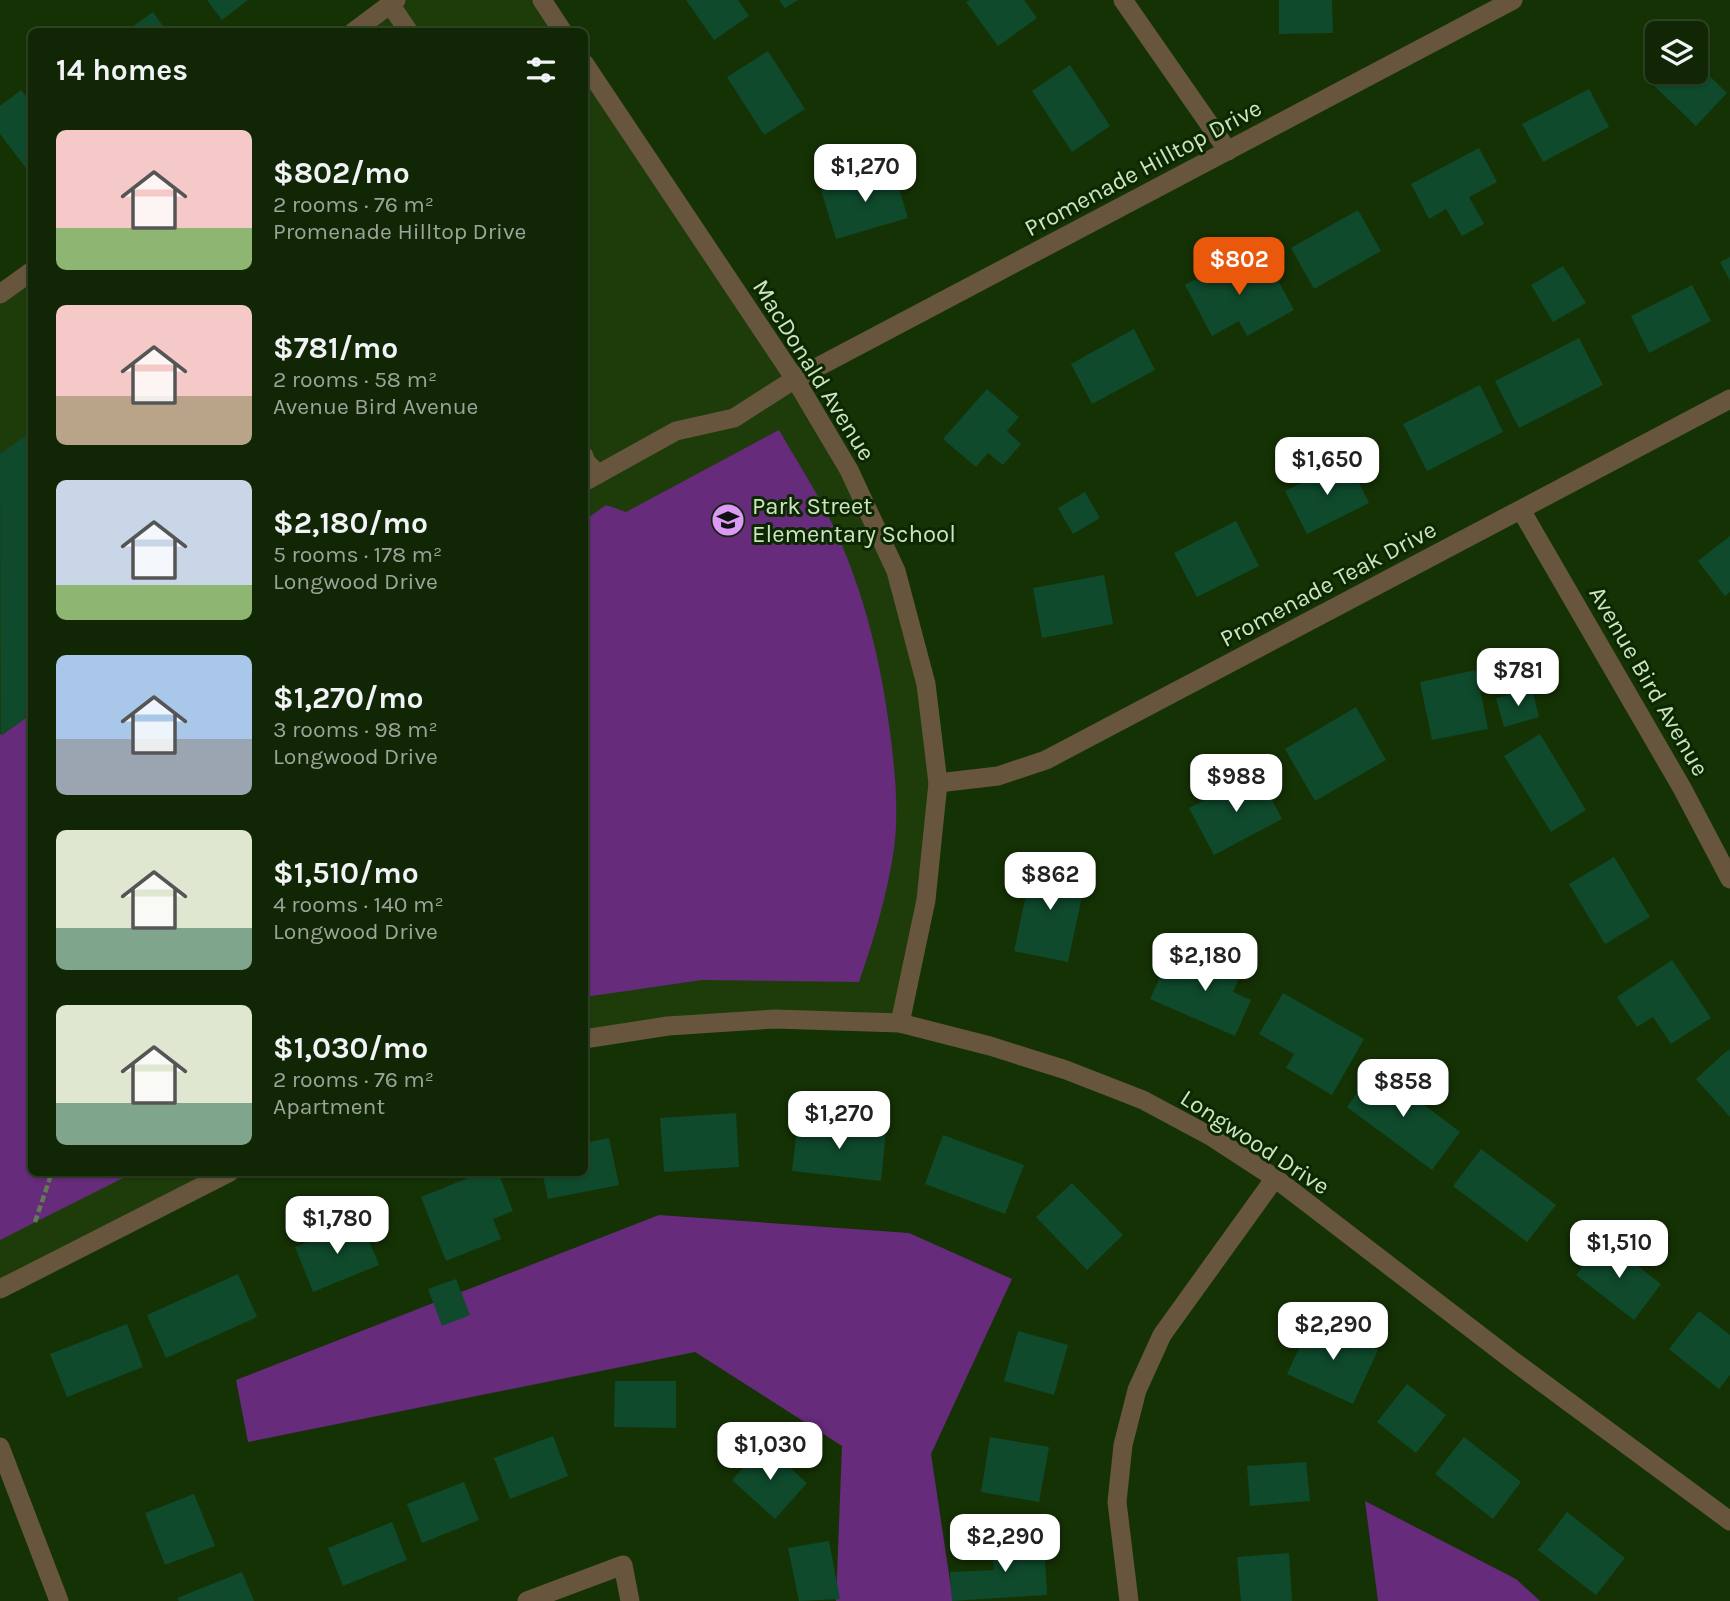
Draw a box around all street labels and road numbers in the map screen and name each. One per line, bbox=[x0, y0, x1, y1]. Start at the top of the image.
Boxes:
street label: Promenade Hilltop Drive bbox=[1020, 94, 1266, 242]
street label: MacDonald Avenue bbox=[747, 274, 881, 466]
street label: Promenade Teak Drive bbox=[1215, 515, 1441, 653]
street label: Avenue Bird Avenue bbox=[1583, 581, 1715, 781]
street label: Longwood Drive bbox=[1175, 1083, 1335, 1201]

